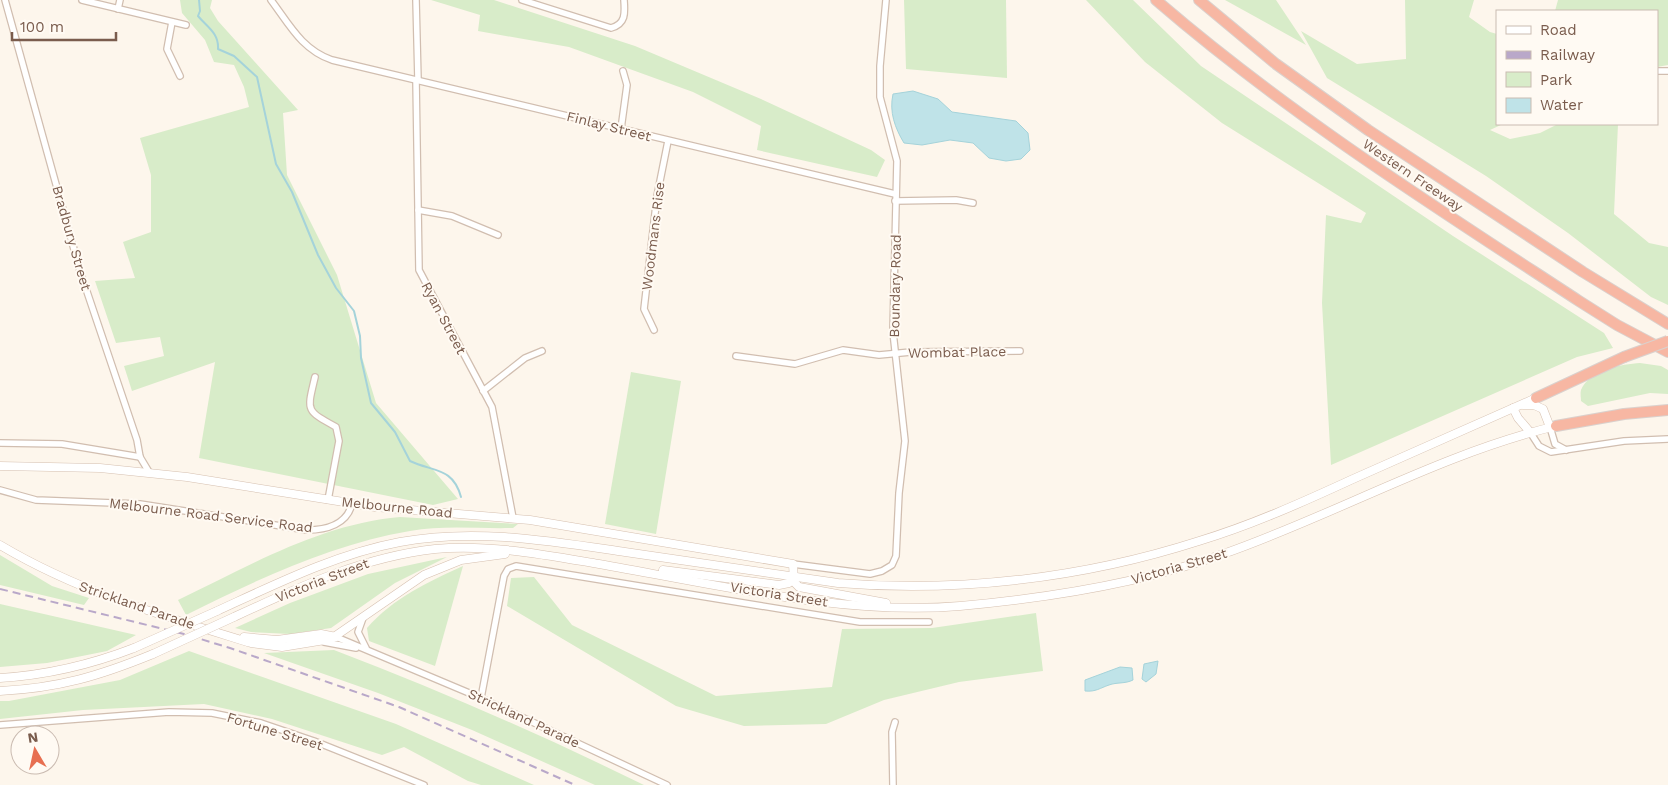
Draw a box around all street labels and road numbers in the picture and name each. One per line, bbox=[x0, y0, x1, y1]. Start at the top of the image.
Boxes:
street label: Finlay Street bbox=[565, 108, 653, 144]
street label: Western Freeway bbox=[1360, 136, 1467, 215]
street label: Woodmans Rise bbox=[638, 181, 668, 291]
street label: Bradbury Street bbox=[49, 184, 95, 292]
street label: Boundary Road bbox=[886, 234, 904, 338]
street label: Ryan Street bbox=[418, 279, 470, 357]
street label: Wombat Place bbox=[908, 343, 1006, 361]
street label: Melbourne Road bbox=[341, 493, 453, 521]
street label: Melbourne Road Service Road bbox=[108, 495, 314, 535]
street label: Victoria Street bbox=[1129, 545, 1229, 587]
street label: Victoria Street bbox=[273, 555, 371, 605]
street label: Strickland Parade bbox=[77, 578, 197, 632]
street label: Victoria Street bbox=[729, 578, 829, 610]
street label: Strickland Parade bbox=[466, 685, 582, 751]
street label: Fortune Street bbox=[225, 709, 325, 753]

